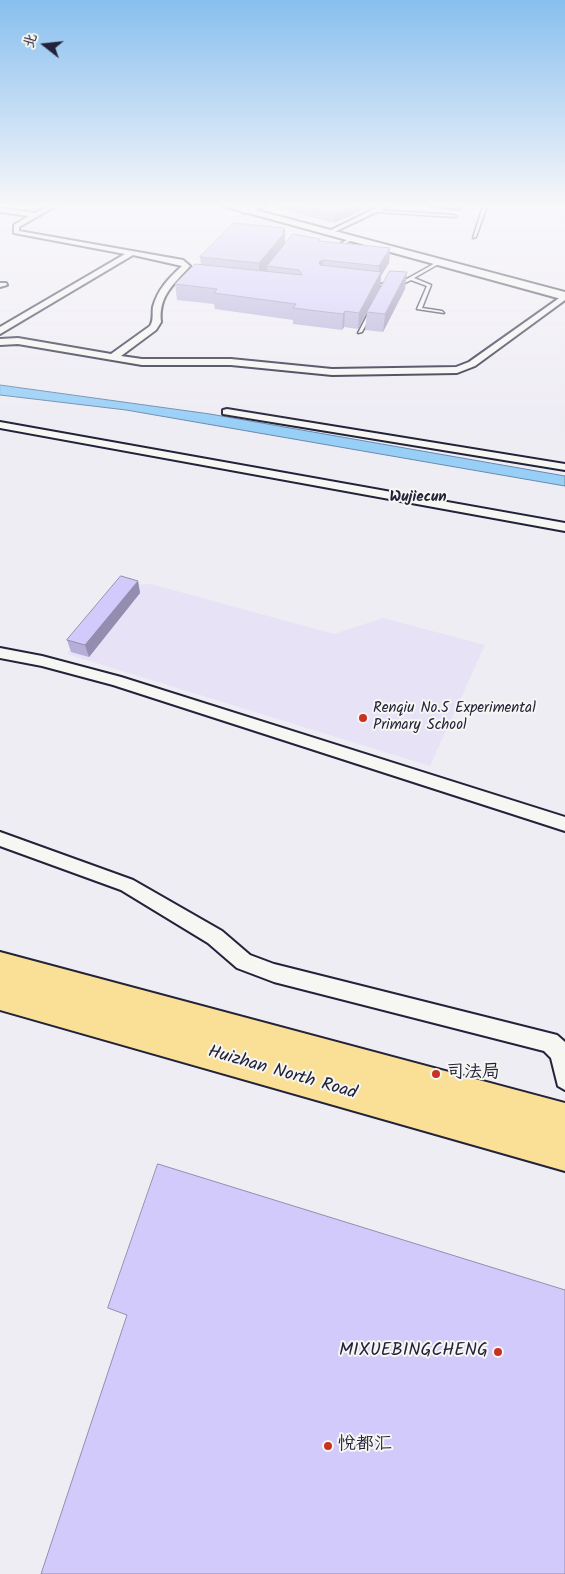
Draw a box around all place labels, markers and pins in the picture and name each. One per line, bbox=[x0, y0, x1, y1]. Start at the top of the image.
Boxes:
place label: Renqiu No.5 Experimental Primary School bbox=[373, 700, 536, 735]
marker: Renqiu No.5 Experimental Primary School bbox=[357, 712, 369, 724]
place label: 司法局 bbox=[446, 1063, 500, 1085]
marker: 司法局 bbox=[430, 1068, 442, 1080]
place label: MIXUEBINGCHENG bbox=[339, 1341, 488, 1363]
marker: MIXUEBINGCHENG bbox=[492, 1346, 504, 1358]
place label: 悦都汇 bbox=[338, 1435, 392, 1457]
marker: 悦都汇 bbox=[322, 1440, 334, 1452]

